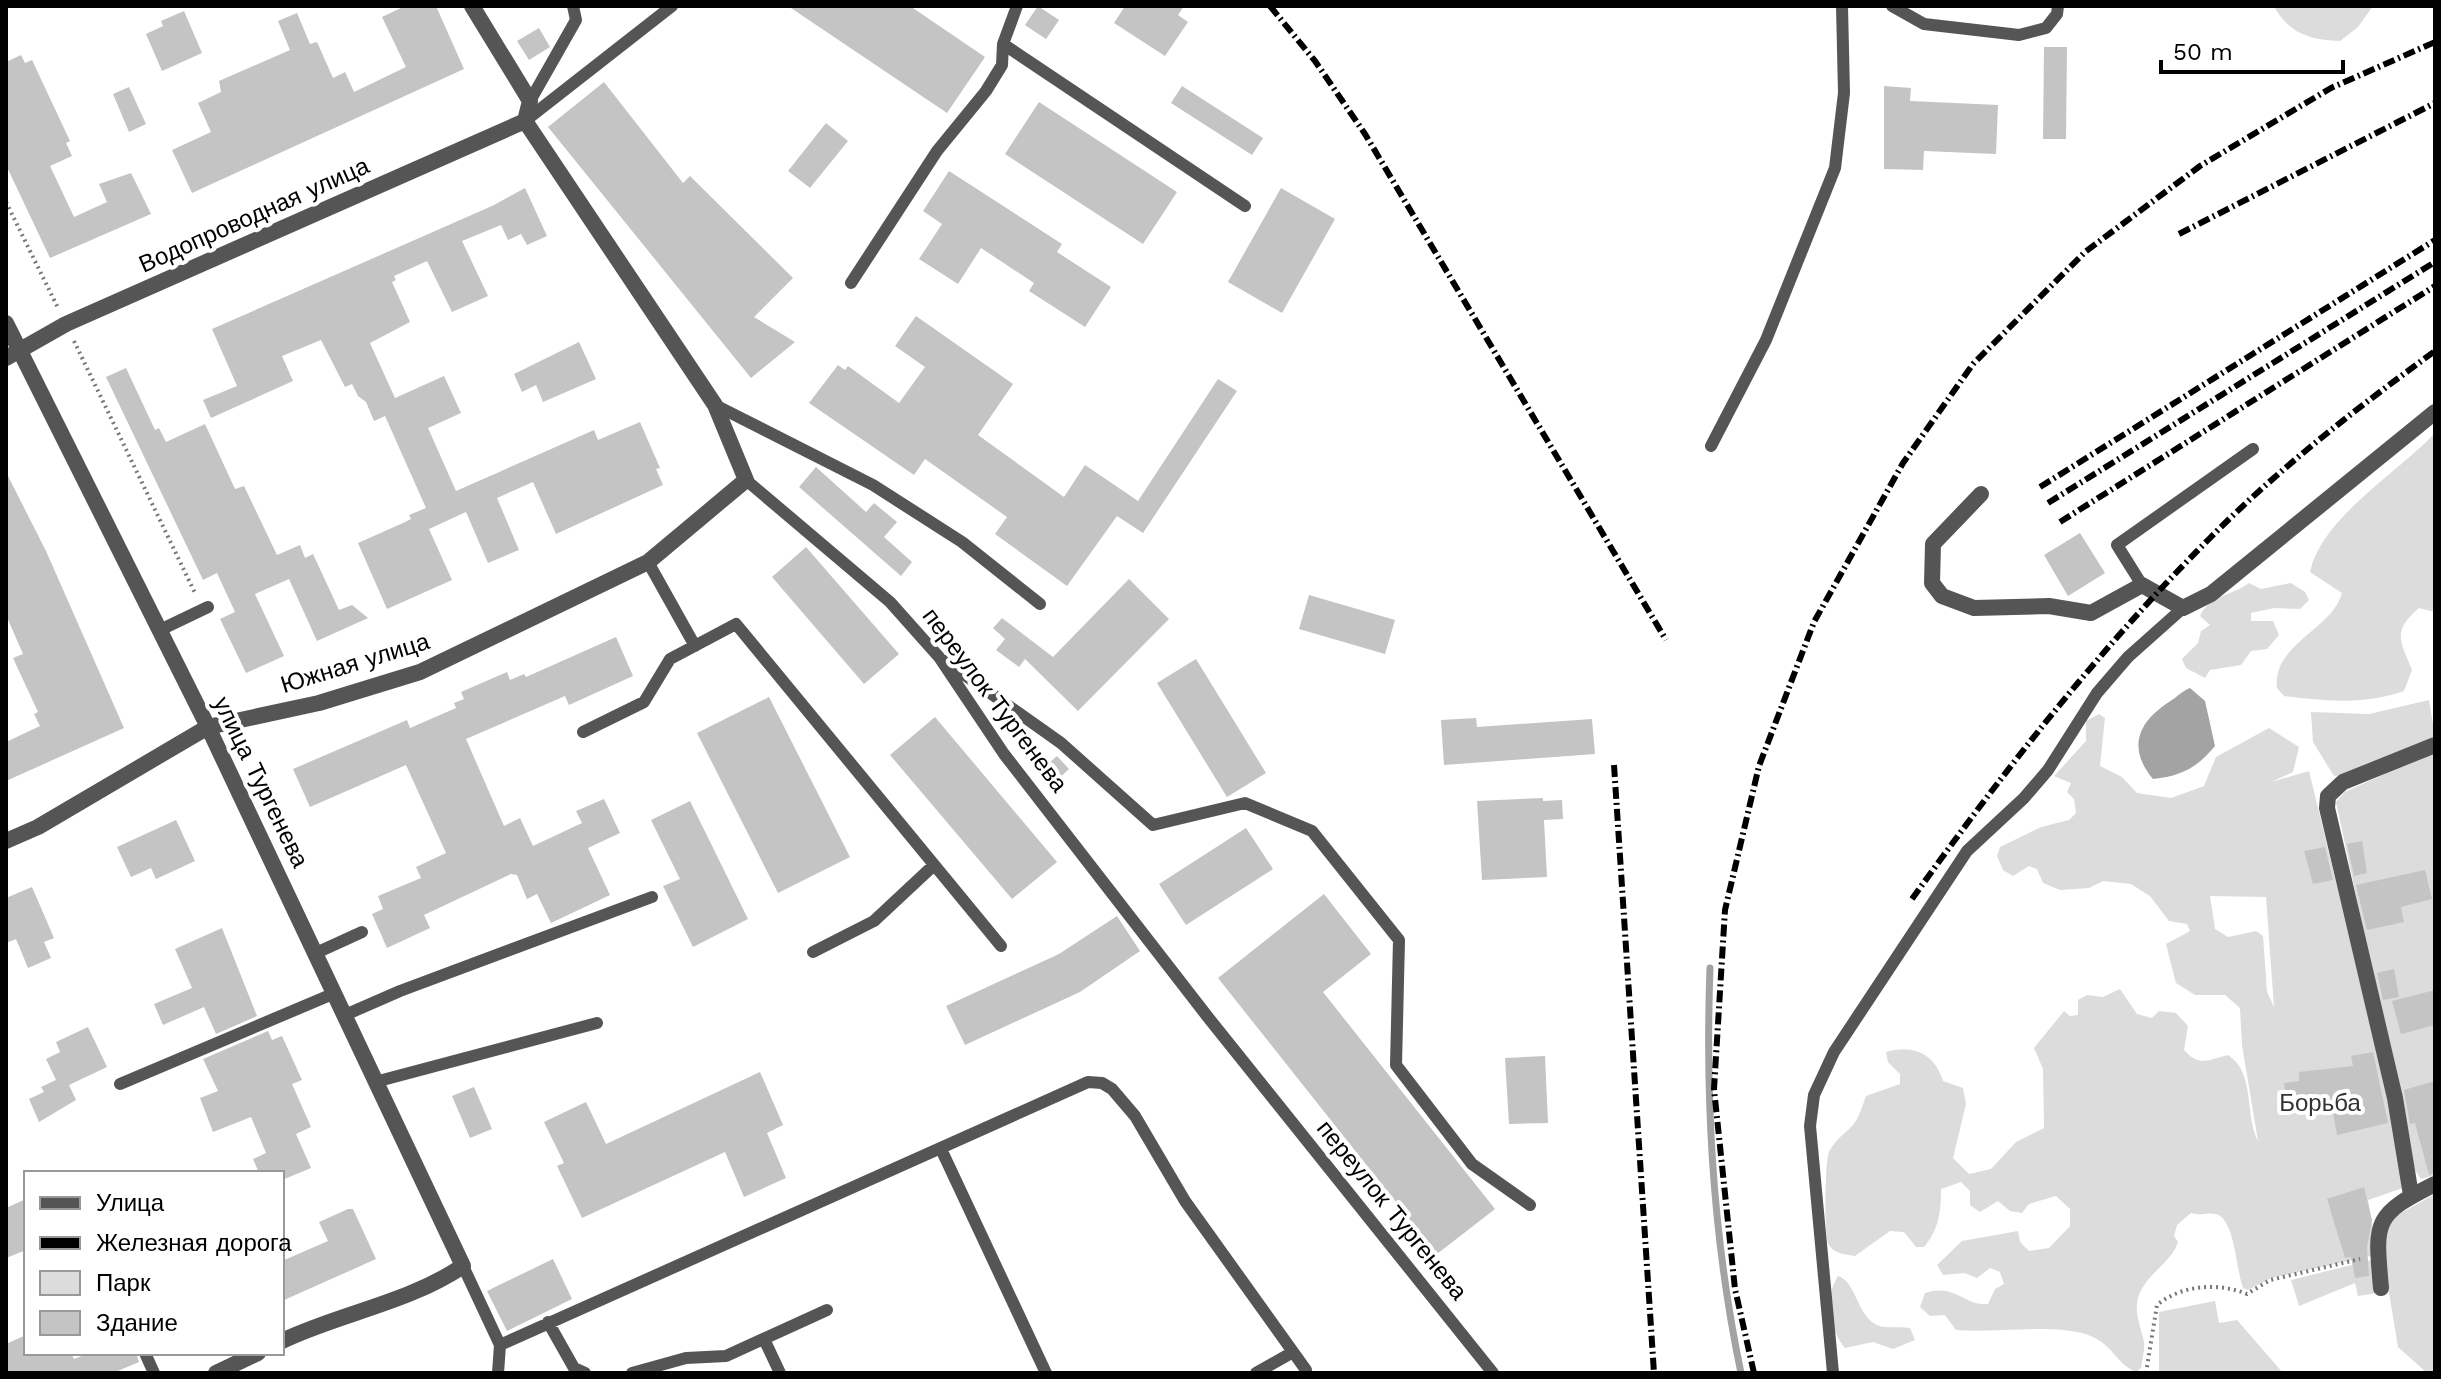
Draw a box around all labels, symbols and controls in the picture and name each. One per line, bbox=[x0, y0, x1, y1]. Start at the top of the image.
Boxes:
scale bar bbox=[2161, 24, 2343, 74]
text: 50 m bbox=[2173, 38, 2233, 66]
street label: Водопроводная улица bbox=[135, 151, 374, 278]
street label: переулок Тургенева bbox=[917, 603, 1074, 798]
street label: Южная улица bbox=[277, 627, 433, 699]
street label: улица Тургенева bbox=[208, 692, 315, 873]
park label: Борьба bbox=[2279, 1089, 2361, 1117]
street label: переулок Тургенева bbox=[1311, 1115, 1473, 1306]
legend bbox=[24, 1171, 284, 1355]
text: Улица bbox=[96, 1189, 165, 1217]
text: Железная дорога bbox=[96, 1229, 292, 1257]
text: Парк bbox=[96, 1269, 151, 1297]
text: Здание bbox=[96, 1309, 178, 1337]

